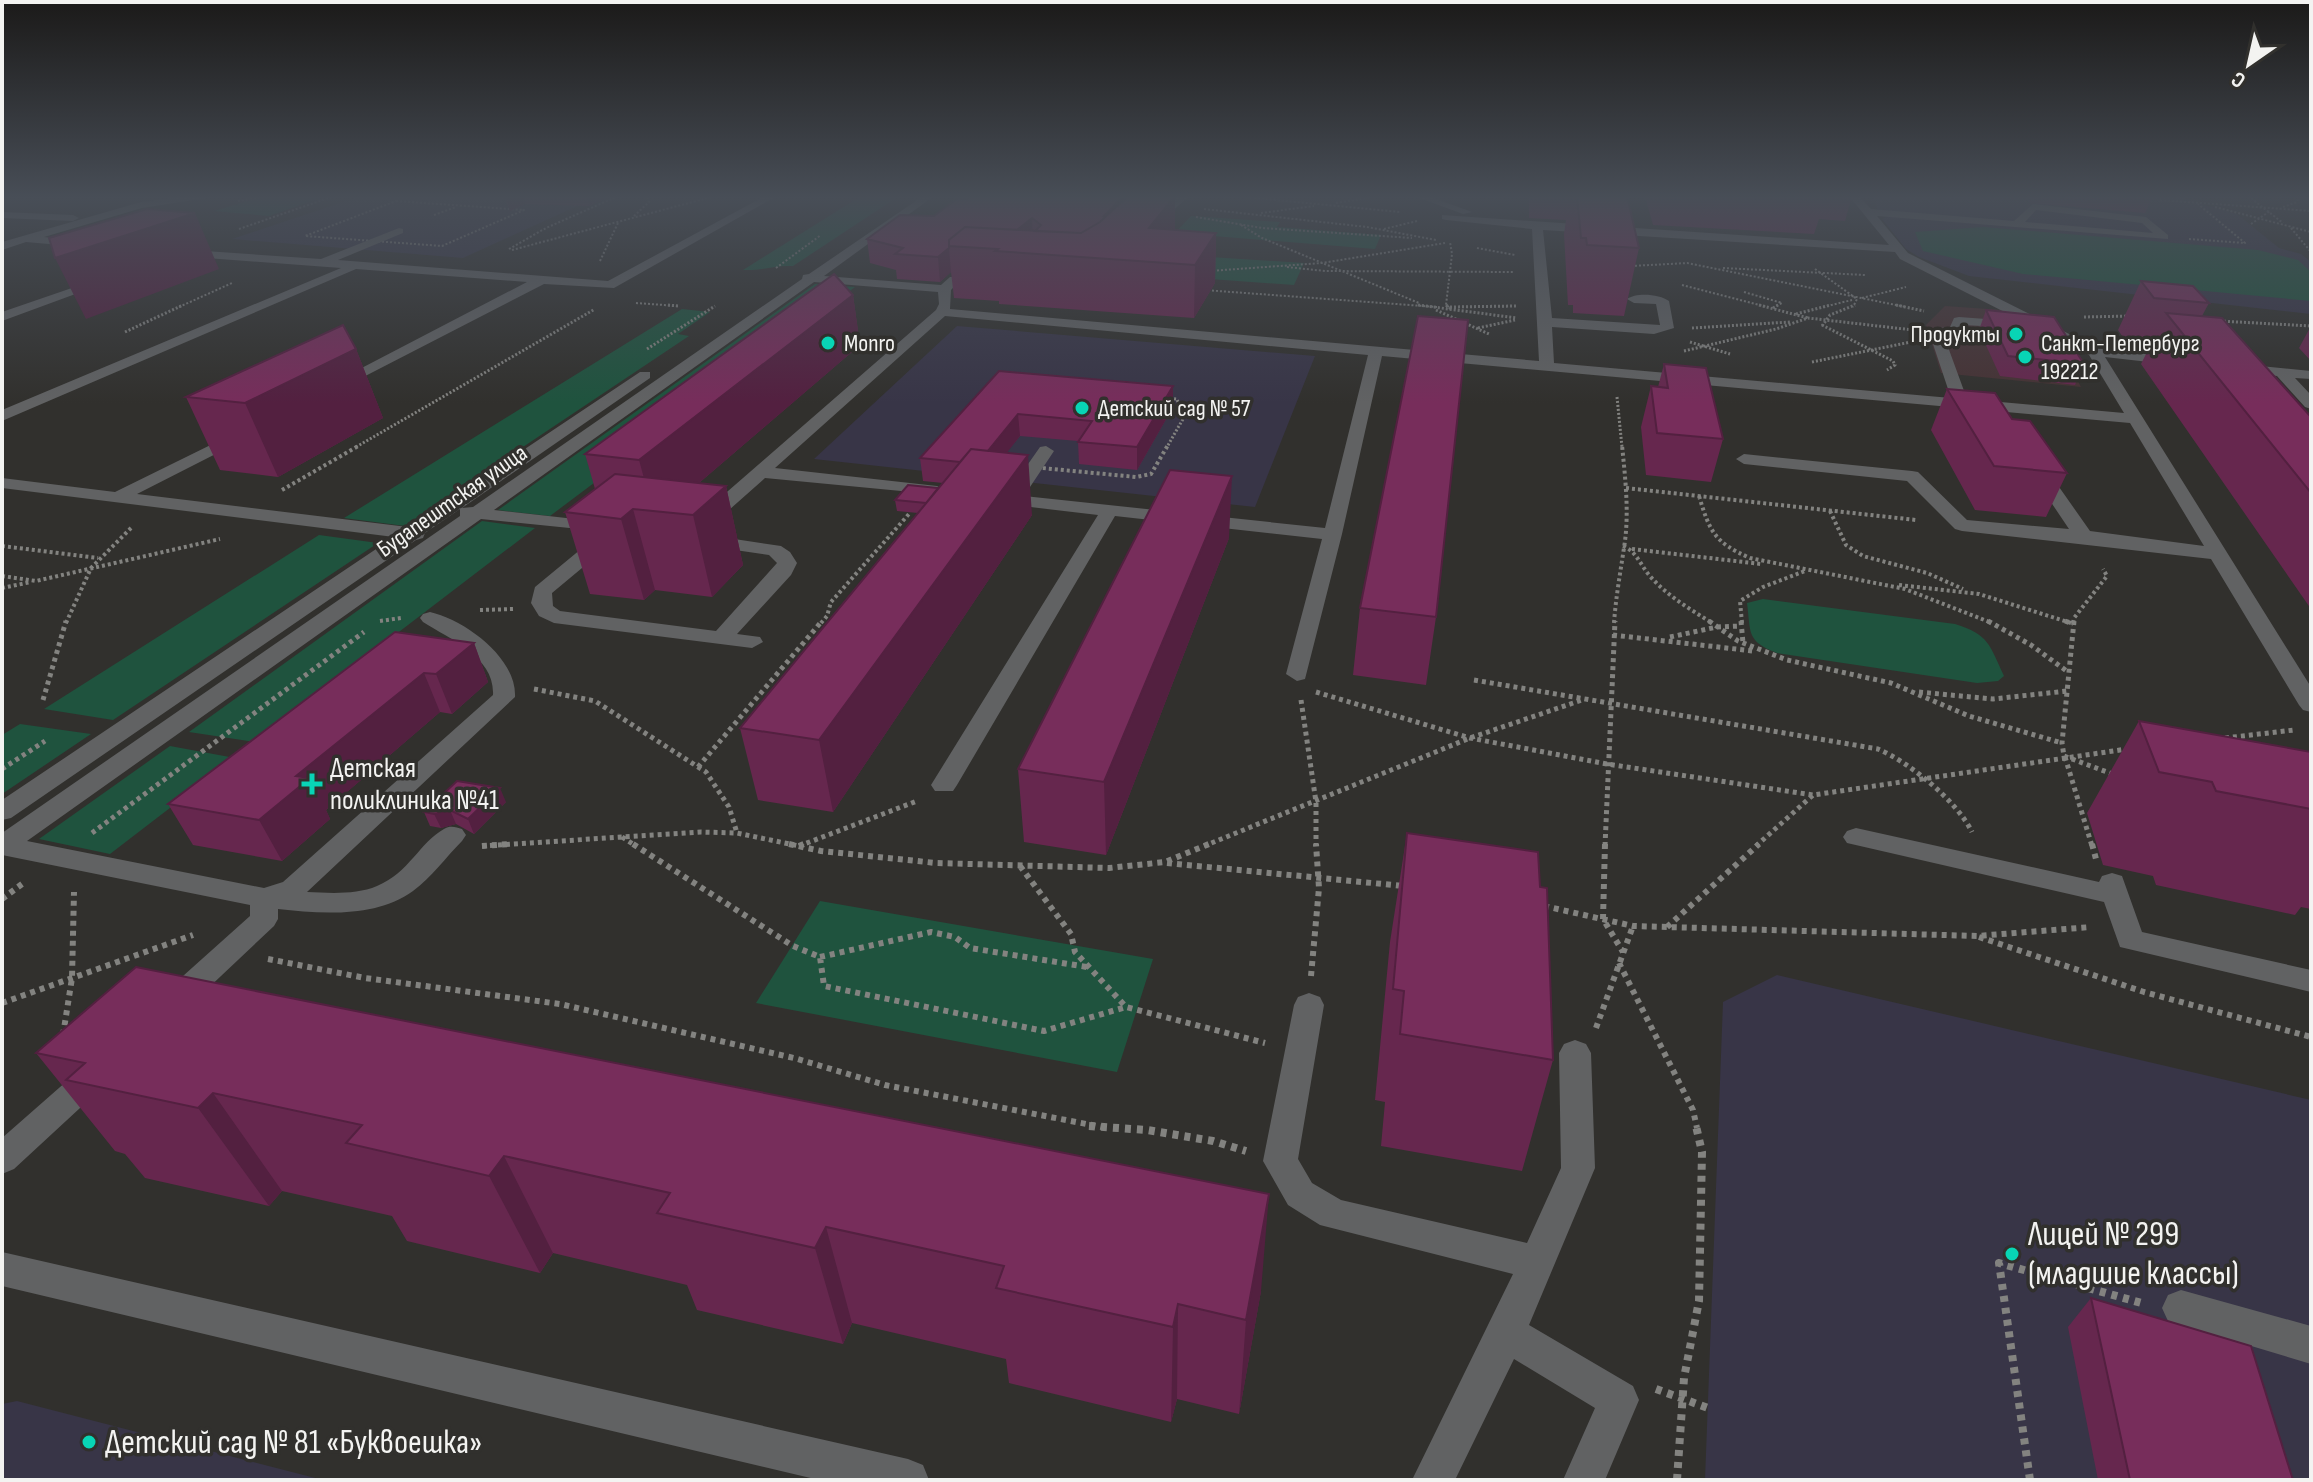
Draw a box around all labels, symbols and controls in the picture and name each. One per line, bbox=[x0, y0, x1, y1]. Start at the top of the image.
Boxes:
north arrow bbox=[2209, 24, 2289, 104]
text: С bbox=[2226, 65, 2251, 94]
place label: Продукты bbox=[1911, 320, 2000, 349]
marker: Продукты bbox=[2007, 325, 2025, 343]
place label: Monro bbox=[844, 329, 895, 358]
place label: Санкт-Петербург 192212 bbox=[2041, 329, 2200, 386]
marker: Monro bbox=[819, 334, 837, 352]
marker: Санкт-Петербург 192212 bbox=[2016, 348, 2034, 366]
place label: Детский сад № 57 bbox=[1098, 394, 1251, 423]
marker: Детский сад № 57 bbox=[1073, 399, 1091, 417]
street label: Будапештская улица bbox=[371, 438, 533, 564]
place label: Детская поликлиника №41 bbox=[330, 752, 499, 817]
marker: Детская поликлиника №41 bbox=[301, 773, 323, 795]
place label: Лицей № 299 (младшие классы) bbox=[2027, 1214, 2239, 1294]
marker: Лицей № 299 (младшие классы) bbox=[2003, 1245, 2021, 1263]
place label: Детский сад № 81 «Буквоешка» bbox=[105, 1422, 483, 1463]
marker: Детский сад № 81 «Буквоешка» bbox=[80, 1433, 98, 1451]

